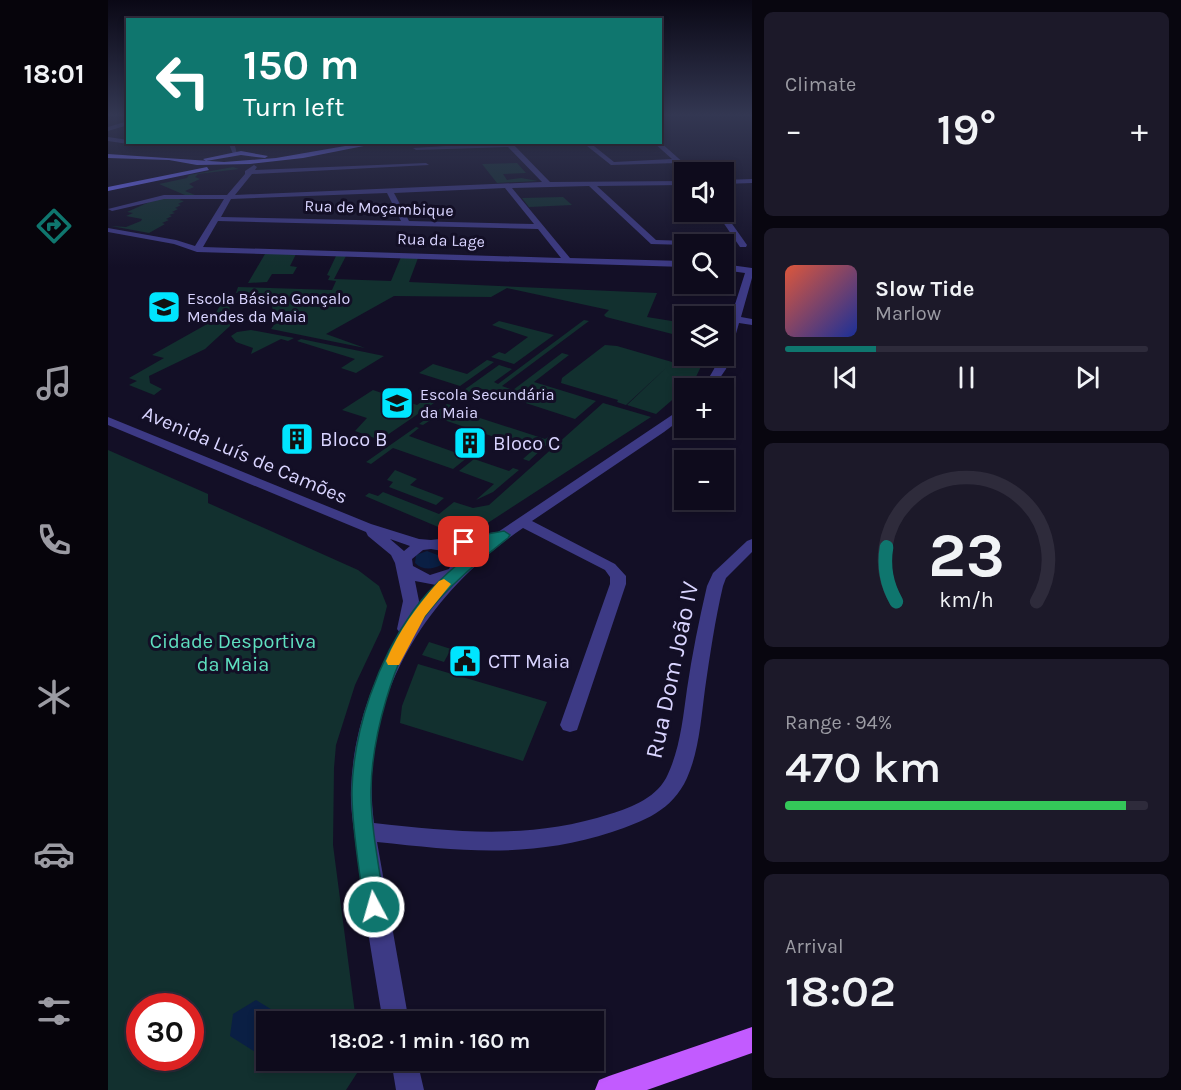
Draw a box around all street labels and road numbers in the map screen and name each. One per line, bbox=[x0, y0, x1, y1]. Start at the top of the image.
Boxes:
street label: Rua de Moçambique bbox=[304, 196, 454, 220]
street label: Rua da Lage bbox=[397, 229, 485, 251]
street label: Avenida Luís de Camões bbox=[139, 401, 351, 509]
street label: Rua Dom João IV bbox=[640, 578, 705, 761]

